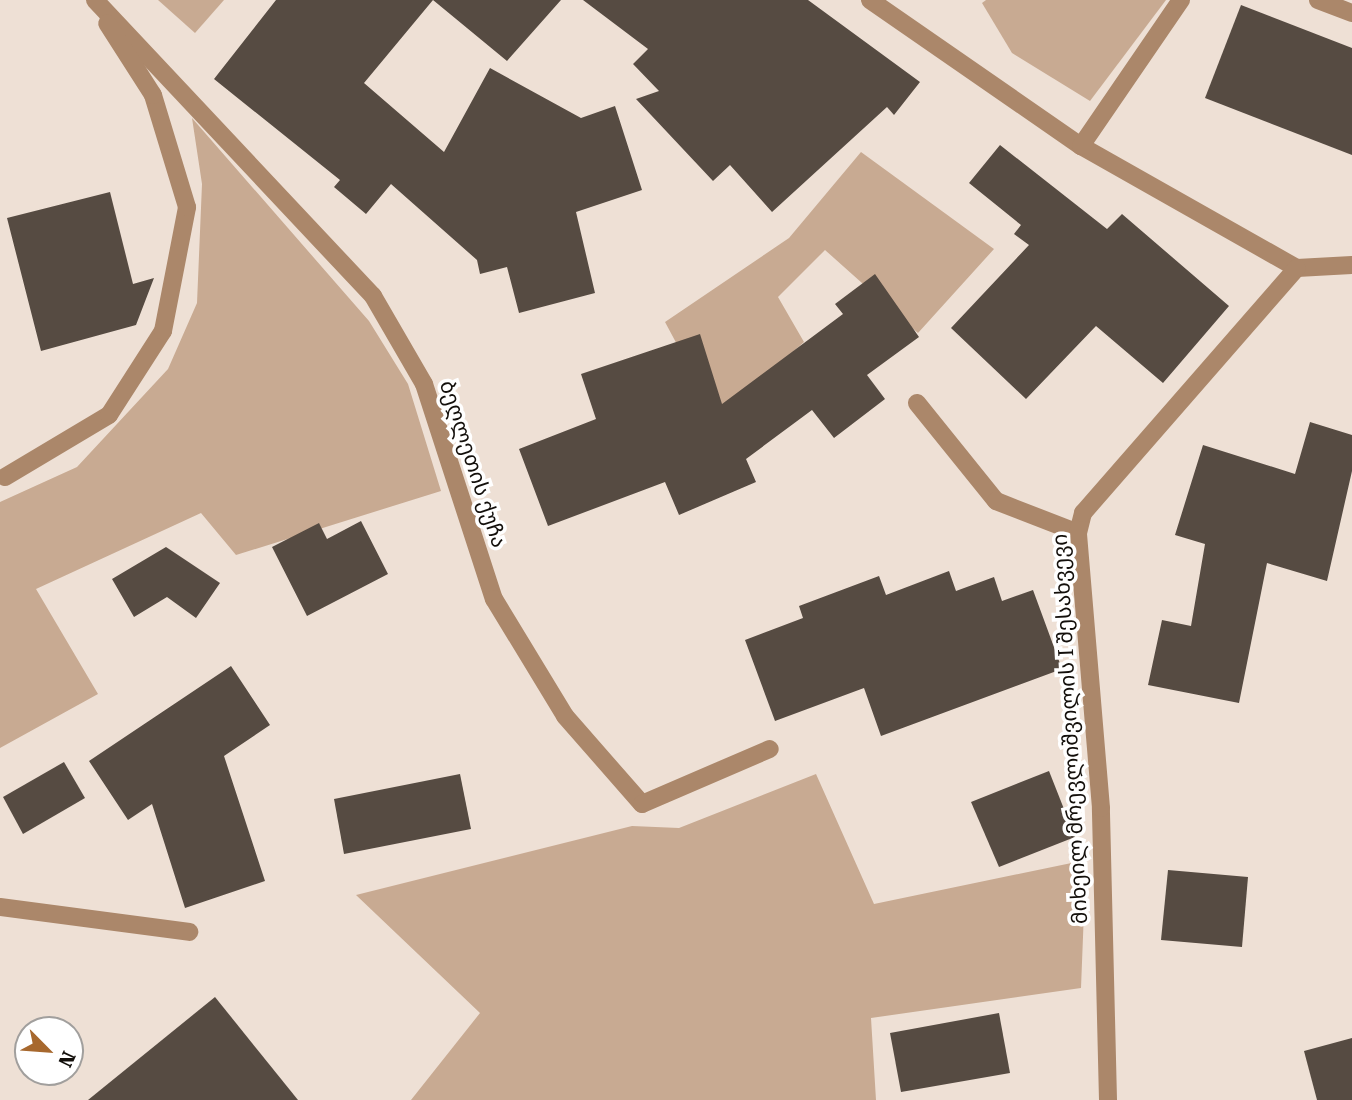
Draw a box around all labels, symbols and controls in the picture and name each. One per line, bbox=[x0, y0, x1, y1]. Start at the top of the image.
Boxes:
street label: ბეღლეთის ქუჩა bbox=[434, 377, 512, 551]
street label: მიხეილ მრევლიშვილის I შესახვევი bbox=[1047, 533, 1093, 925]
north arrow bbox=[14, 1016, 84, 1086]
text: N bbox=[53, 1048, 80, 1071]

